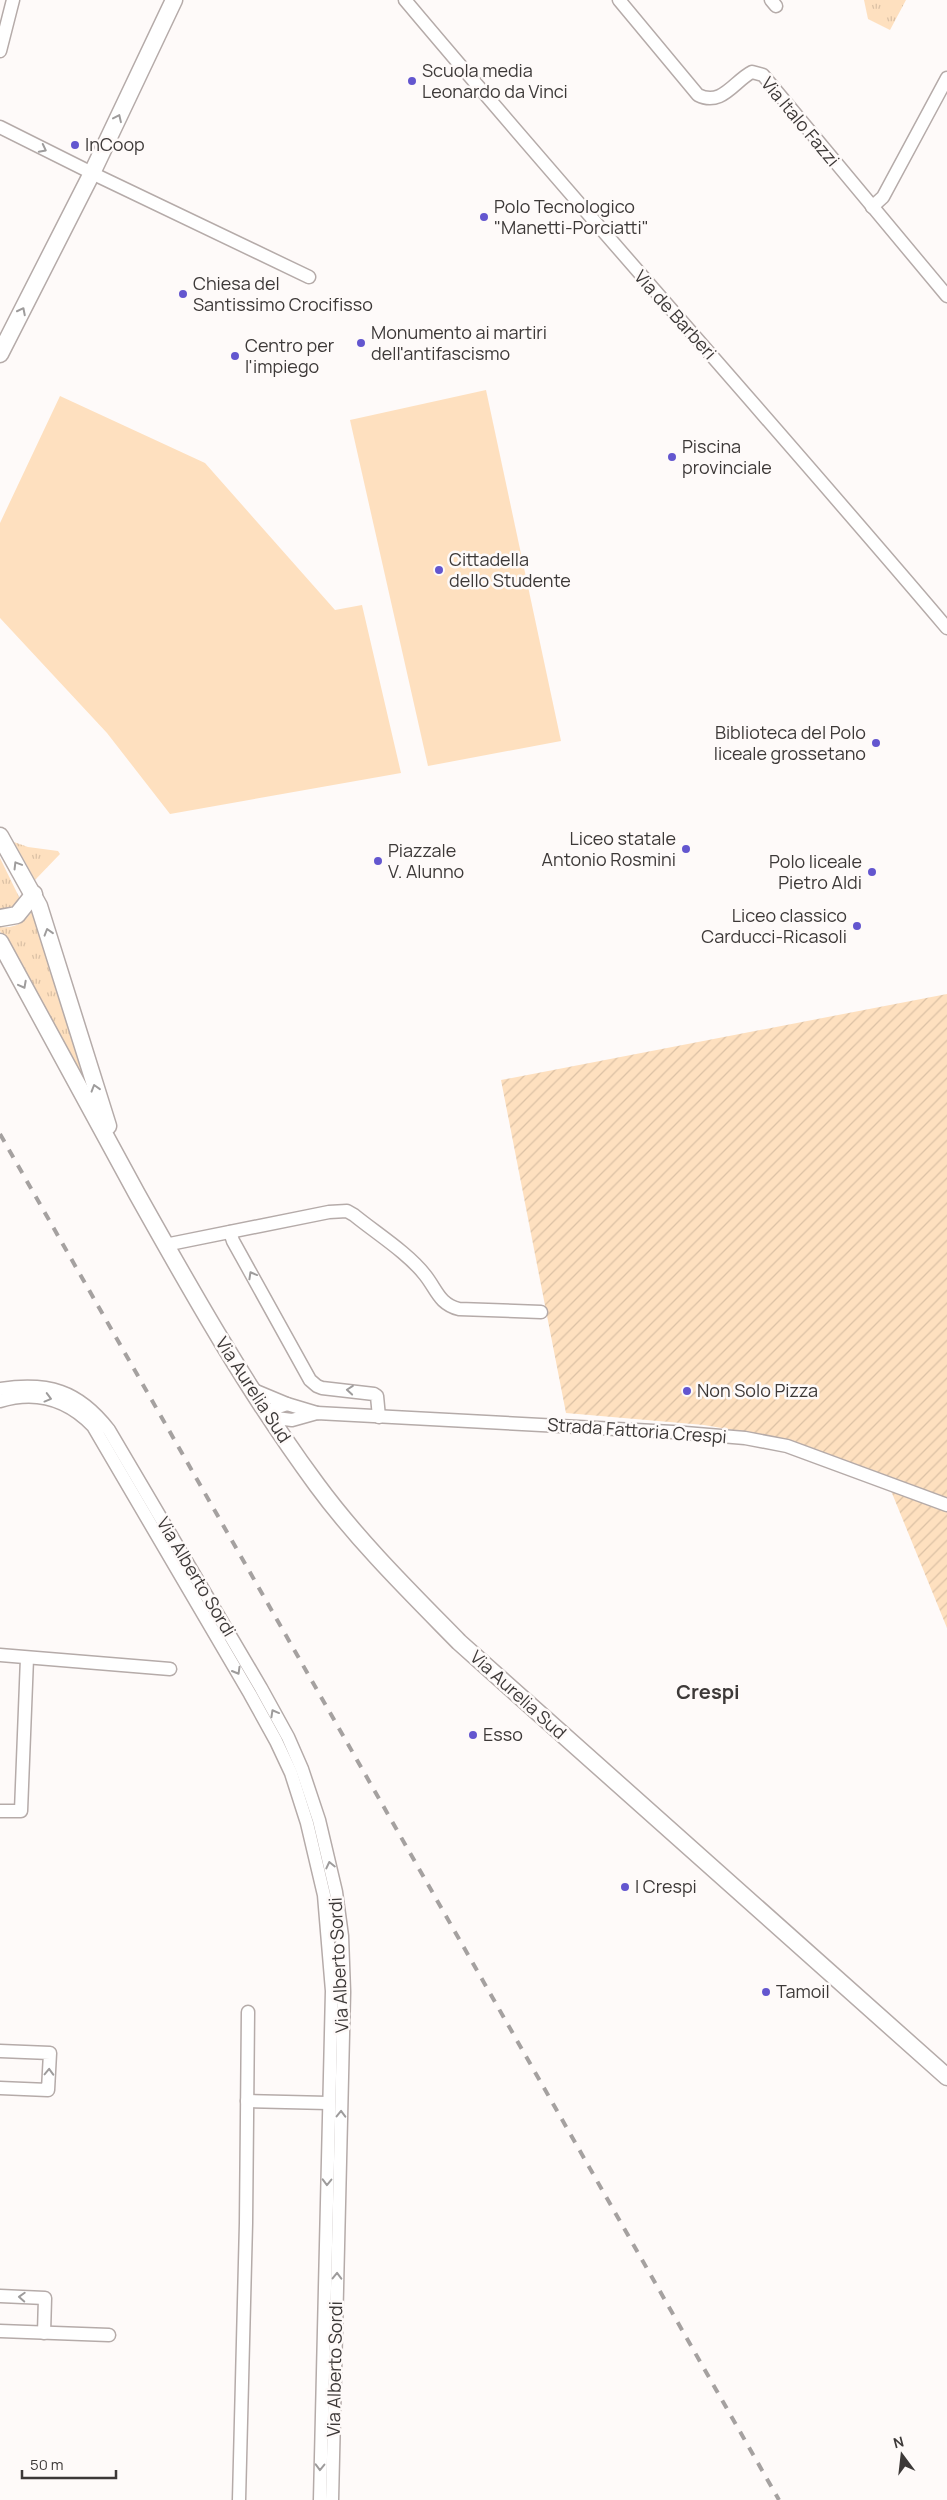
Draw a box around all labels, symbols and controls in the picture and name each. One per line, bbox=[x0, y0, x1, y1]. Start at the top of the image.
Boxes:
place label: Scuola media Leonardo da Vinci bbox=[422, 58, 568, 103]
street label: Via Italo Fazzi bbox=[756, 71, 845, 171]
marker: Scuola media Leonardo da Vinci bbox=[406, 75, 418, 87]
one-way arrow bbox=[112, 115, 122, 124]
place label: InCoop bbox=[85, 132, 145, 156]
marker: InCoop bbox=[69, 139, 81, 151]
one-way arrow bbox=[38, 143, 47, 153]
place label: Polo Tecnologico "Manetti-Porciatti" bbox=[494, 194, 649, 239]
marker: Polo Tecnologico "Manetti-Porciatti" bbox=[478, 211, 490, 223]
street label: Via de Barberi bbox=[629, 265, 722, 364]
place label: Chiesa del Santissimo Crocifisso bbox=[193, 271, 373, 316]
marker: Chiesa del Santissimo Crocifisso bbox=[177, 288, 189, 300]
one-way arrow bbox=[16, 307, 26, 316]
place label: Monumento ai martiri dell'antifascismo bbox=[371, 320, 547, 365]
place label: Centro per l'impiego bbox=[245, 333, 335, 378]
marker: Monumento ai martiri dell'antifascismo bbox=[355, 337, 367, 349]
marker: Centro per l'impiego bbox=[229, 350, 241, 362]
place label: Piscina provinciale bbox=[682, 434, 772, 479]
marker: Piscina provinciale bbox=[666, 451, 678, 463]
place label: Cittadella dello Studente bbox=[449, 547, 571, 592]
marker: Cittadella dello Studente bbox=[433, 564, 445, 576]
place label: Biblioteca del Polo liceale grossetano bbox=[714, 720, 866, 765]
marker: Biblioteca del Polo liceale grossetano bbox=[870, 737, 882, 749]
place label: Liceo statale Antonio Rosmini bbox=[542, 826, 676, 871]
place label: Piazzale V. Alunno bbox=[388, 838, 464, 883]
marker: Liceo statale Antonio Rosmini bbox=[680, 843, 692, 855]
place label: Polo liceale Pietro Aldi bbox=[769, 849, 862, 894]
marker: Piazzale V. Alunno bbox=[372, 855, 384, 867]
one-way arrow bbox=[13, 862, 23, 871]
marker: Polo liceale Pietro Aldi bbox=[866, 866, 878, 878]
place label: Liceo classico Carducci-Ricasoli bbox=[701, 903, 847, 948]
marker: Liceo classico Carducci-Ricasoli bbox=[851, 920, 863, 932]
one-way arrow bbox=[44, 929, 54, 937]
one-way arrow bbox=[17, 979, 27, 988]
one-way arrow bbox=[91, 1084, 101, 1092]
one-way arrow bbox=[248, 1271, 258, 1280]
street label: Via Aurelia Sud bbox=[211, 1332, 297, 1447]
place label: Non Solo Pizza bbox=[697, 1378, 818, 1402]
one-way arrow bbox=[345, 1385, 353, 1396]
marker: Non Solo Pizza bbox=[681, 1385, 693, 1397]
one-way arrow bbox=[43, 1392, 52, 1403]
street label: Strada Fattoria Crespi bbox=[547, 1412, 728, 1448]
street label: Via Alberto Sordi bbox=[152, 1512, 242, 1641]
street label: Via Aurelia Sud bbox=[465, 1645, 572, 1744]
one-way arrow bbox=[230, 1665, 240, 1674]
district label: Crespi bbox=[676, 1678, 740, 1705]
one-way arrow bbox=[271, 1709, 281, 1718]
place label: Esso bbox=[483, 1722, 523, 1746]
marker: Esso bbox=[467, 1729, 479, 1741]
one-way arrow bbox=[325, 1861, 336, 1869]
place label: I Crespi bbox=[635, 1874, 697, 1898]
marker: I Crespi bbox=[619, 1881, 631, 1893]
street label: Via Alberto Sordi bbox=[322, 1897, 354, 2033]
place label: Tamoil bbox=[776, 1979, 830, 2003]
marker: Tamoil bbox=[760, 1986, 772, 1998]
one-way arrow bbox=[44, 2068, 54, 2076]
one-way arrow bbox=[336, 2110, 346, 2118]
one-way arrow bbox=[321, 2178, 332, 2186]
one-way arrow bbox=[332, 2272, 342, 2280]
one-way arrow bbox=[18, 2292, 26, 2302]
street label: Via Alberto Sordi bbox=[321, 2301, 347, 2437]
north arrow bbox=[877, 2430, 927, 2480]
text: N bbox=[891, 2431, 906, 2452]
scale bar bbox=[22, 2448, 116, 2480]
text: 50 m bbox=[30, 2454, 64, 2475]
one-way arrow bbox=[315, 2464, 325, 2471]

